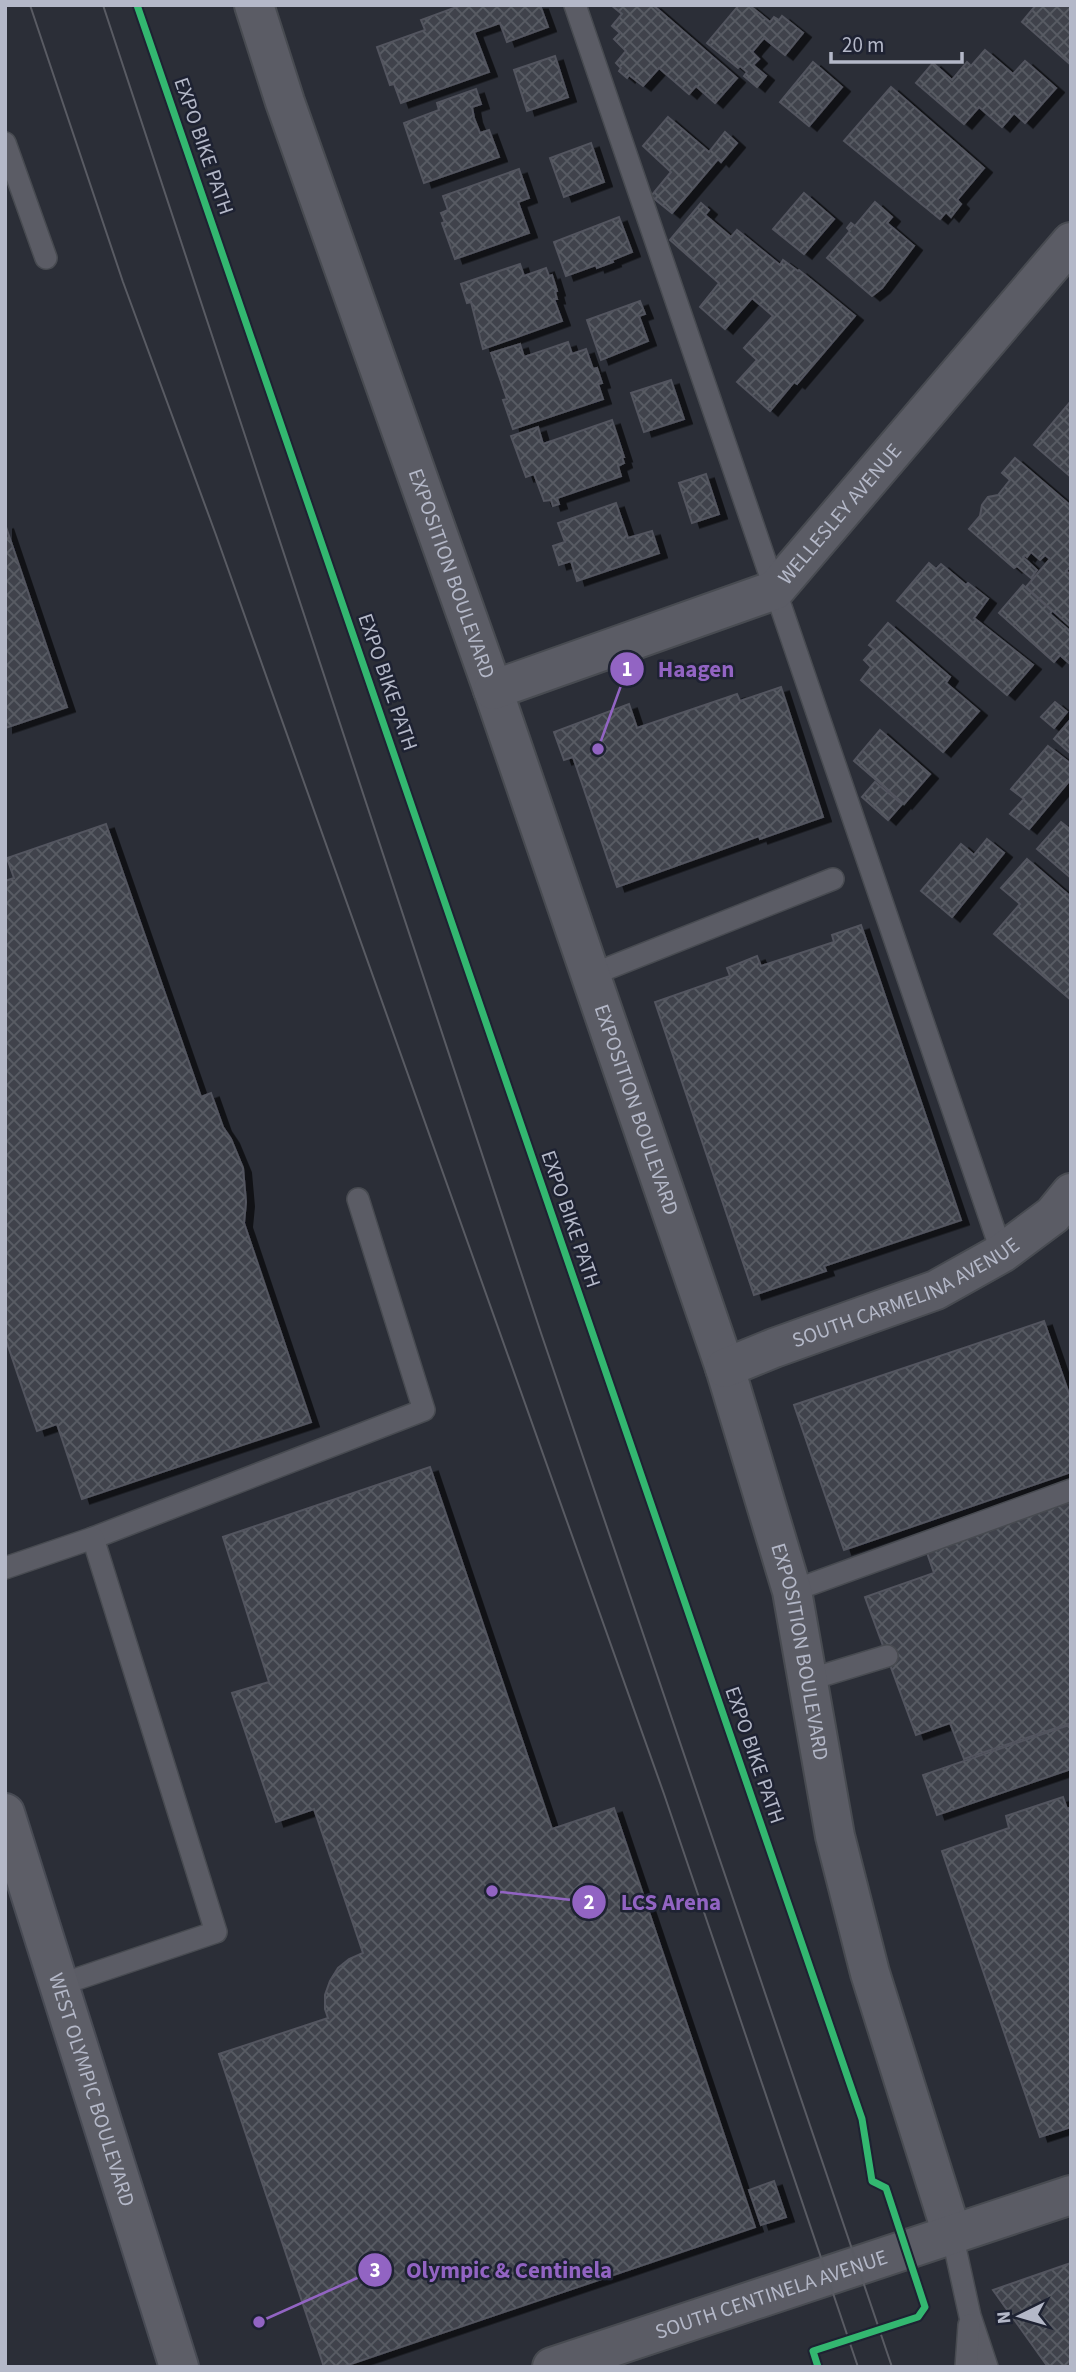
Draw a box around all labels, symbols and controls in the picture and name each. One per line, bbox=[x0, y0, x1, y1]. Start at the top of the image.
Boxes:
scale bar bbox=[831, 21, 962, 65]
text: 20 m bbox=[842, 30, 884, 60]
street label: EXPO BIKE PATH bbox=[166, 73, 242, 219]
street label: WELLESLEY AVENUE bbox=[771, 437, 908, 591]
street label: EXPOSITION BOULEVARD bbox=[401, 464, 503, 683]
street label: EXPO BIKE PATH bbox=[350, 609, 426, 755]
callout: Haagen bbox=[609, 647, 749, 691]
text: Haagen bbox=[658, 653, 734, 686]
text: 1 bbox=[621, 654, 633, 684]
street label: EXPOSITION BOULEVARD bbox=[587, 1000, 687, 1219]
street label: EXPO BIKE PATH bbox=[533, 1146, 609, 1292]
street label: SOUTH CARMELINA AVENUE bbox=[788, 1230, 1026, 1355]
street label: EXPOSITION BOULEVARD bbox=[763, 1539, 836, 1763]
street label: EXPO BIKE PATH bbox=[717, 1682, 793, 1828]
callout: LCS Arena bbox=[571, 1880, 735, 1924]
text: LCS Arena bbox=[621, 1886, 721, 1919]
text: 2 bbox=[583, 1887, 595, 1917]
street label: WEST OLYMPIC BOULEVARD bbox=[41, 1969, 143, 2210]
street label: SOUTH CENTINELA AVENUE bbox=[651, 2242, 891, 2347]
callout: Olympic & Centinela bbox=[357, 2248, 626, 2292]
text: Olympic & Centinela bbox=[406, 2254, 612, 2287]
text: 3 bbox=[369, 2255, 381, 2285]
north arrow bbox=[985, 2281, 1055, 2351]
text: N bbox=[991, 2310, 1019, 2325]

